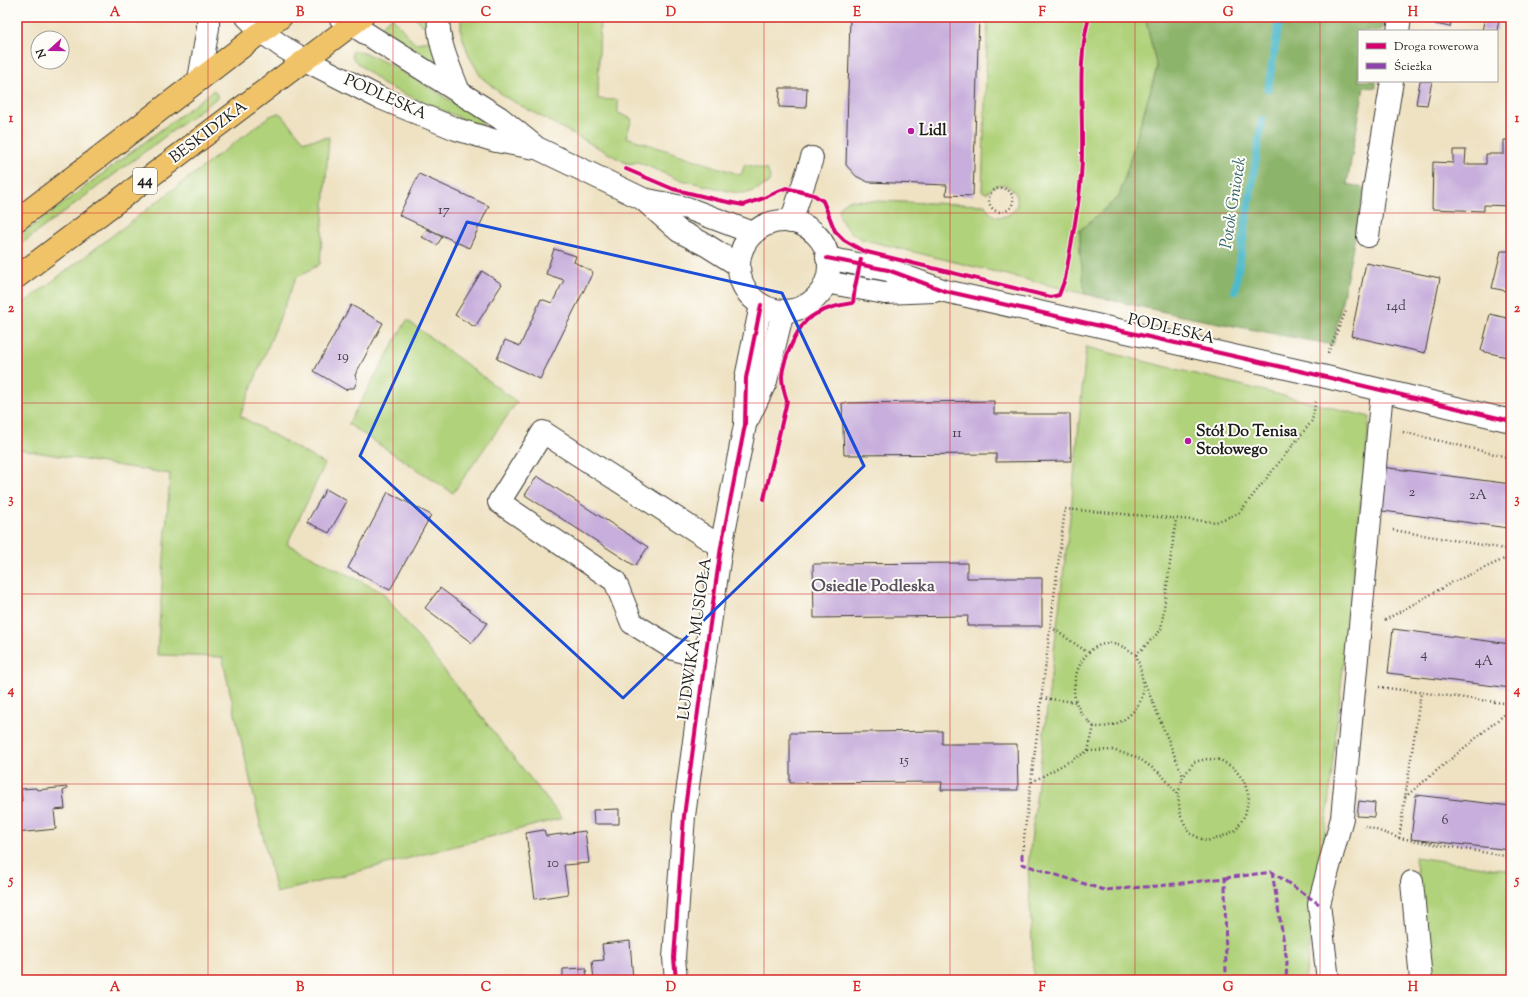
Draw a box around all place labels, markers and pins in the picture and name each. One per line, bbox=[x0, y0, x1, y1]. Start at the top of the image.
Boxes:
place label: Lidl bbox=[919, 120, 947, 143]
marker: Lidl bbox=[906, 126, 916, 136]
place label: Stół Do Tenisa Stołowego bbox=[1196, 421, 1298, 462]
marker: Stół Do Tenisa Stołowego bbox=[1183, 436, 1193, 446]

